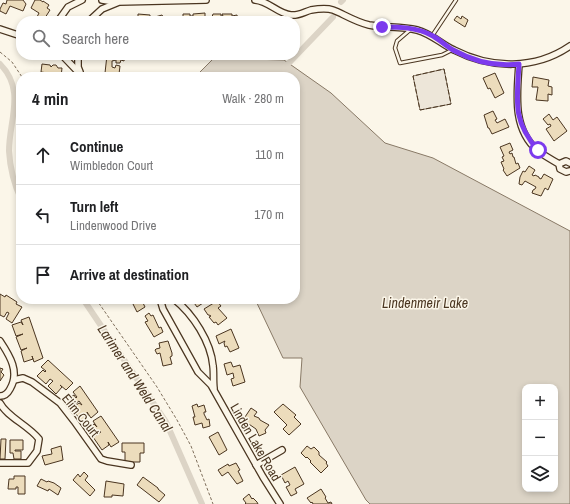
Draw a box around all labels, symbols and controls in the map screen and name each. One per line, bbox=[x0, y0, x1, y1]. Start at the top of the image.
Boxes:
search box bbox=[16, 16, 300, 60]
route end bbox=[373, 18, 391, 36]
icon: search bbox=[30, 27, 52, 49]
text: Search here bbox=[62, 28, 129, 49]
text: 4 min bbox=[32, 87, 68, 110]
text: Walk · 280 m bbox=[222, 90, 284, 107]
text: Continue bbox=[70, 136, 123, 157]
route start bbox=[529, 141, 547, 159]
icon: ahead bbox=[32, 144, 54, 166]
text: 110 m bbox=[255, 146, 284, 163]
text: Wimbledon Court bbox=[70, 157, 153, 174]
text: Turn left bbox=[70, 196, 118, 217]
icon: left bbox=[32, 204, 54, 226]
text: 170 m bbox=[254, 206, 284, 223]
text: Lindenwood Drive bbox=[70, 217, 157, 234]
icon: arrive bbox=[32, 264, 54, 286]
text: Arrive at destination bbox=[70, 264, 189, 285]
water label: Lindenmeir Lake bbox=[382, 294, 468, 312]
water label: Larimer and Weld Canal bbox=[94, 321, 177, 435]
map controls bbox=[522, 384, 558, 492]
button: + bbox=[522, 384, 558, 420]
street label: Elim Court bbox=[58, 390, 103, 440]
street label: Linden Lake Road bbox=[226, 400, 285, 484]
button: − bbox=[522, 420, 558, 456]
button: layers bbox=[522, 456, 558, 492]

